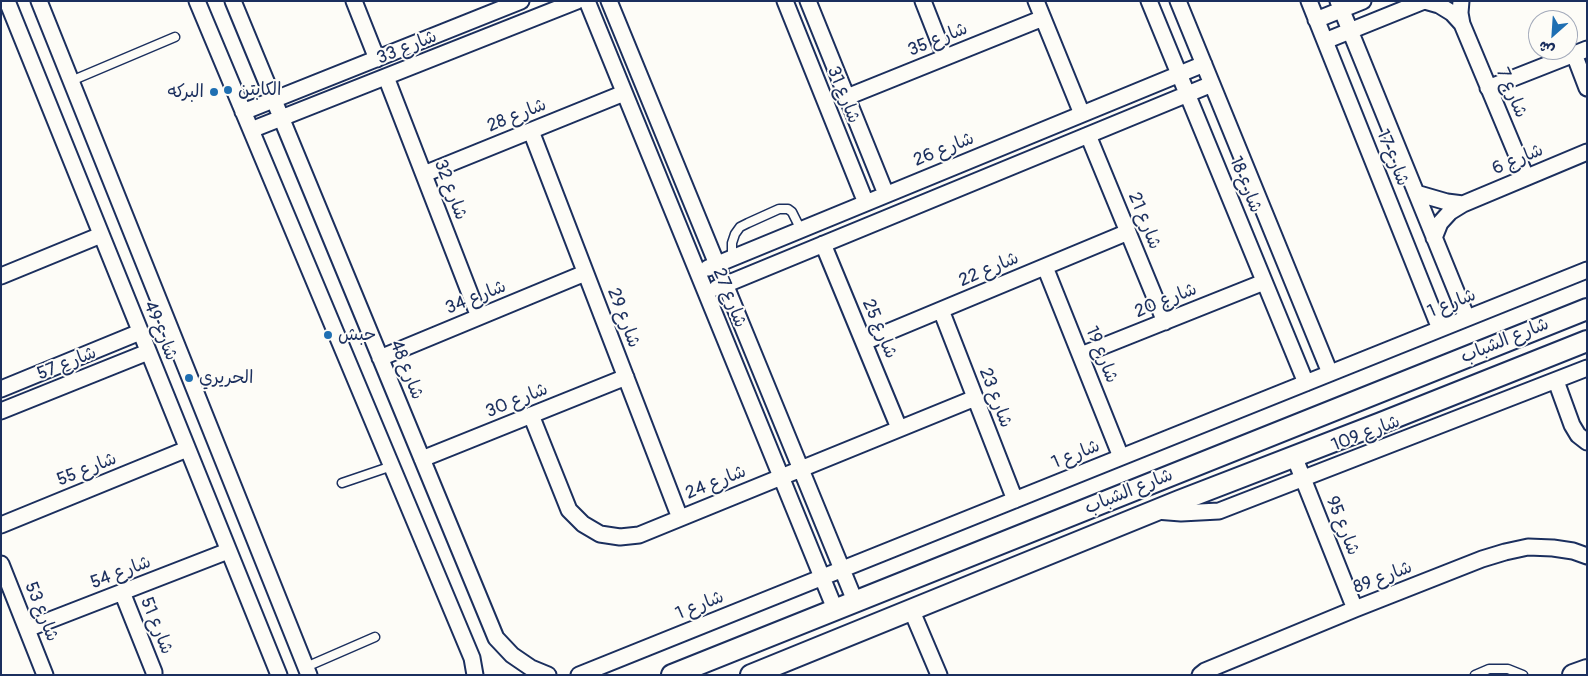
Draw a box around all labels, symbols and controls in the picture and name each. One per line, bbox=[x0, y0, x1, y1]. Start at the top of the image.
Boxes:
north arrow bbox=[1528, 10, 1578, 60]
street label: شارع 35 bbox=[905, 18, 971, 62]
street label: شارع 33 bbox=[374, 26, 440, 70]
text: ش bbox=[1536, 37, 1557, 59]
street label: شارع 31 bbox=[822, 63, 864, 127]
street label: شارع 7 bbox=[1491, 65, 1531, 121]
place label: الكابتن bbox=[238, 79, 282, 101]
place label: البركه bbox=[168, 81, 204, 103]
marker: الكابتن bbox=[222, 84, 234, 96]
marker: البركه bbox=[208, 86, 220, 98]
street label: شارع 28 bbox=[484, 94, 550, 138]
street label: شارع 17 bbox=[1371, 126, 1413, 190]
street label: شارع 26 bbox=[911, 128, 977, 172]
street label: شارع 6 bbox=[1489, 140, 1547, 180]
street label: شارع 18 bbox=[1224, 154, 1266, 216]
street label: شارع 32 bbox=[429, 157, 471, 223]
street label: شارع 21 bbox=[1123, 189, 1165, 253]
street label: شارع 22 bbox=[956, 248, 1022, 292]
street label: شارع 27 bbox=[707, 265, 751, 331]
street label: شارع 34 bbox=[443, 276, 509, 320]
street label: شارع 20 bbox=[1132, 279, 1200, 323]
street label: شارع 29 bbox=[602, 285, 644, 351]
street label: شارع 1 bbox=[1425, 285, 1479, 323]
street label: شارع 25 bbox=[857, 296, 901, 362]
street label: شارع 49 bbox=[138, 298, 182, 364]
street label: شارع الشباب bbox=[1458, 314, 1552, 368]
place label: حبش bbox=[338, 324, 376, 346]
street label: شارع 19 bbox=[1080, 324, 1122, 386]
marker: حبش bbox=[322, 329, 334, 341]
street label: شارع 48 bbox=[384, 337, 428, 403]
street label: شارع 57 bbox=[34, 342, 100, 386]
street label: شارع 23 bbox=[974, 365, 1016, 431]
place label: الحريري bbox=[199, 367, 254, 389]
marker: الحريري bbox=[183, 372, 195, 384]
street label: شارع 30 bbox=[483, 379, 551, 423]
street label: شارع 109 bbox=[1329, 411, 1403, 457]
street label: شارع 1 bbox=[1049, 436, 1103, 474]
street label: شارع 55 bbox=[54, 448, 120, 492]
street label: شارع 24 bbox=[683, 461, 749, 505]
street label: شارع الشباب bbox=[1082, 465, 1176, 519]
street label: شارع 95 bbox=[1320, 493, 1364, 559]
street label: شارع 54 bbox=[88, 552, 154, 594]
street label: شارع 89 bbox=[1351, 557, 1415, 599]
street label: شارع 53 bbox=[19, 579, 63, 645]
street label: شارع 1 bbox=[673, 587, 727, 625]
street label: شارع 51 bbox=[135, 594, 177, 658]

